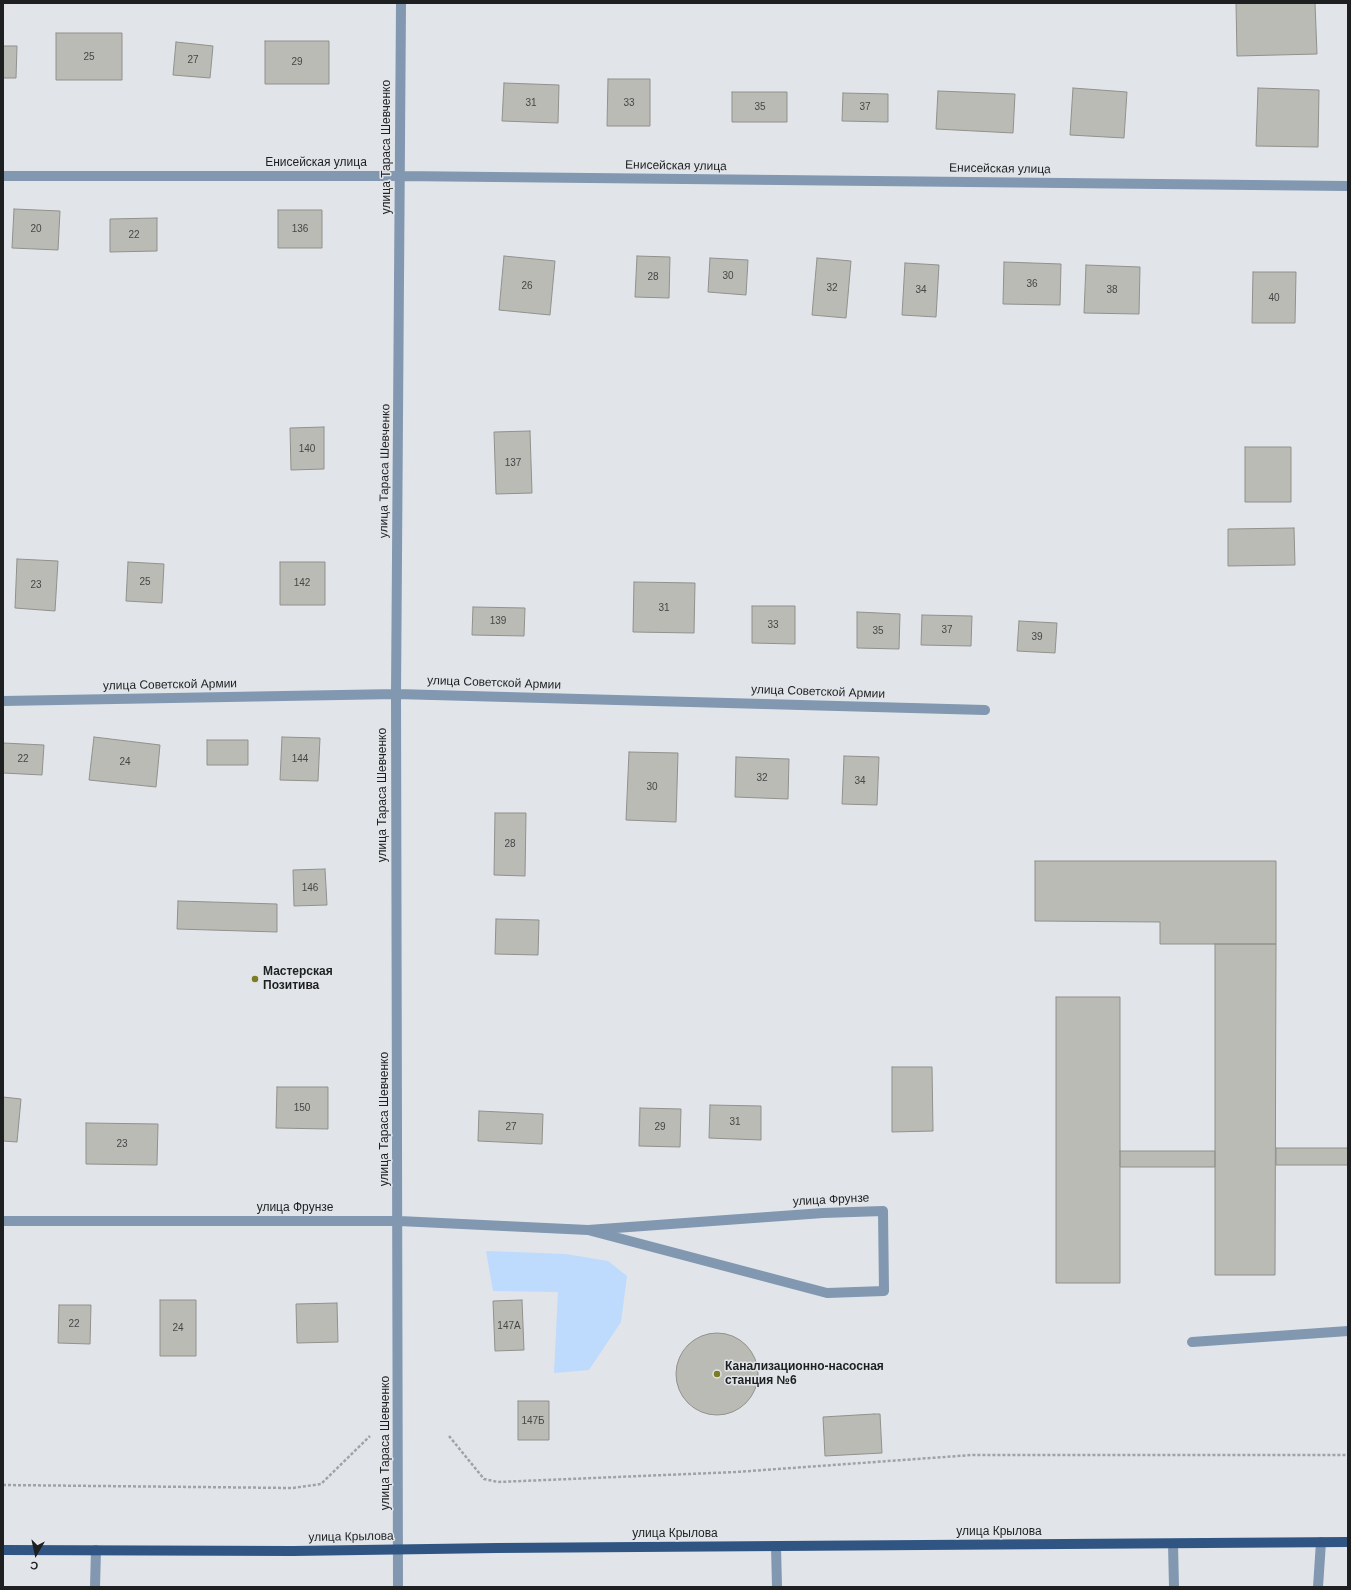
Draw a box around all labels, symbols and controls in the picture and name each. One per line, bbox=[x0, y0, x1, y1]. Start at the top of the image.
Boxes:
house number: 25 bbox=[83, 51, 95, 63]
house number: 27 bbox=[187, 54, 199, 66]
house number: 29 bbox=[291, 56, 303, 68]
street label: улица Тараса Шевченко bbox=[380, 80, 394, 214]
house number: 31 bbox=[525, 97, 537, 109]
house number: 33 bbox=[623, 97, 635, 109]
house number: 35 bbox=[754, 101, 766, 113]
house number: 37 bbox=[859, 101, 871, 113]
street label: Енисейская улица bbox=[265, 156, 367, 170]
street label: Енисейская улица bbox=[625, 158, 727, 174]
street label: Енисейская улица bbox=[949, 161, 1051, 177]
house number: 20 bbox=[30, 223, 42, 235]
house number: 136 bbox=[292, 223, 308, 235]
house number: 22 bbox=[128, 229, 140, 241]
house number: 30 bbox=[722, 270, 734, 282]
house number: 28 bbox=[647, 271, 659, 283]
house number: 36 bbox=[1026, 278, 1038, 290]
house number: 26 bbox=[521, 280, 533, 292]
house number: 32 bbox=[826, 282, 838, 294]
house number: 34 bbox=[915, 284, 927, 296]
house number: 38 bbox=[1106, 284, 1118, 296]
house number: 40 bbox=[1268, 292, 1280, 304]
street label: улица Тараса Шевченко bbox=[377, 404, 393, 538]
house number: 140 bbox=[299, 443, 315, 455]
house number: 137 bbox=[505, 457, 521, 469]
house number: 25 bbox=[139, 576, 151, 588]
house number: 142 bbox=[294, 577, 310, 589]
house number: 23 bbox=[30, 579, 42, 591]
house number: 31 bbox=[658, 602, 670, 614]
house number: 139 bbox=[490, 615, 506, 627]
house number: 33 bbox=[767, 619, 779, 631]
house number: 37 bbox=[941, 624, 953, 636]
house number: 35 bbox=[872, 625, 884, 637]
house number: 39 bbox=[1031, 631, 1043, 643]
street label: улица Советской Армии bbox=[427, 673, 561, 693]
street label: улица Советской Армии bbox=[103, 677, 237, 693]
street label: улица Советской Армии bbox=[751, 682, 885, 702]
street label: улица Тараса Шевченко bbox=[376, 728, 390, 862]
house number: 22 bbox=[17, 753, 29, 765]
house number: 144 bbox=[292, 753, 308, 765]
house number: 24 bbox=[119, 756, 131, 768]
house number: 32 bbox=[756, 772, 768, 784]
house number: 34 bbox=[854, 775, 866, 787]
house number: 30 bbox=[646, 781, 658, 793]
house number: 28 bbox=[504, 838, 516, 850]
house number: 146 bbox=[302, 882, 318, 894]
place label: Мастерская Позитива bbox=[263, 965, 333, 993]
marker: Мастерская Позитива bbox=[250, 974, 260, 984]
street label: улица Тараса Шевченко bbox=[378, 1052, 392, 1186]
house number: 150 bbox=[294, 1102, 310, 1114]
house number: 31 bbox=[729, 1116, 741, 1128]
house number: 27 bbox=[505, 1121, 517, 1133]
house number: 29 bbox=[654, 1121, 666, 1133]
house number: 23 bbox=[116, 1138, 128, 1150]
street label: улица Фрунзе bbox=[792, 1191, 870, 1209]
street label: улица Фрунзе bbox=[257, 1201, 333, 1215]
house number: 22 bbox=[68, 1318, 80, 1330]
house number: 147А bbox=[497, 1320, 521, 1332]
house number: 24 bbox=[172, 1322, 184, 1334]
place label: Канализационно-насосная станция №6 bbox=[725, 1360, 884, 1388]
marker: Канализационно-насосная станция №6 bbox=[712, 1369, 722, 1379]
street label: улица Тараса Шевченко bbox=[379, 1376, 393, 1510]
house number: 147Б bbox=[521, 1415, 545, 1427]
street label: улица Крылова bbox=[956, 1525, 1042, 1539]
street label: улица Крылова bbox=[632, 1527, 718, 1541]
street label: улица Крылова bbox=[308, 1529, 394, 1545]
north arrow bbox=[16, 1534, 56, 1574]
text: С bbox=[29, 1559, 39, 1572]

